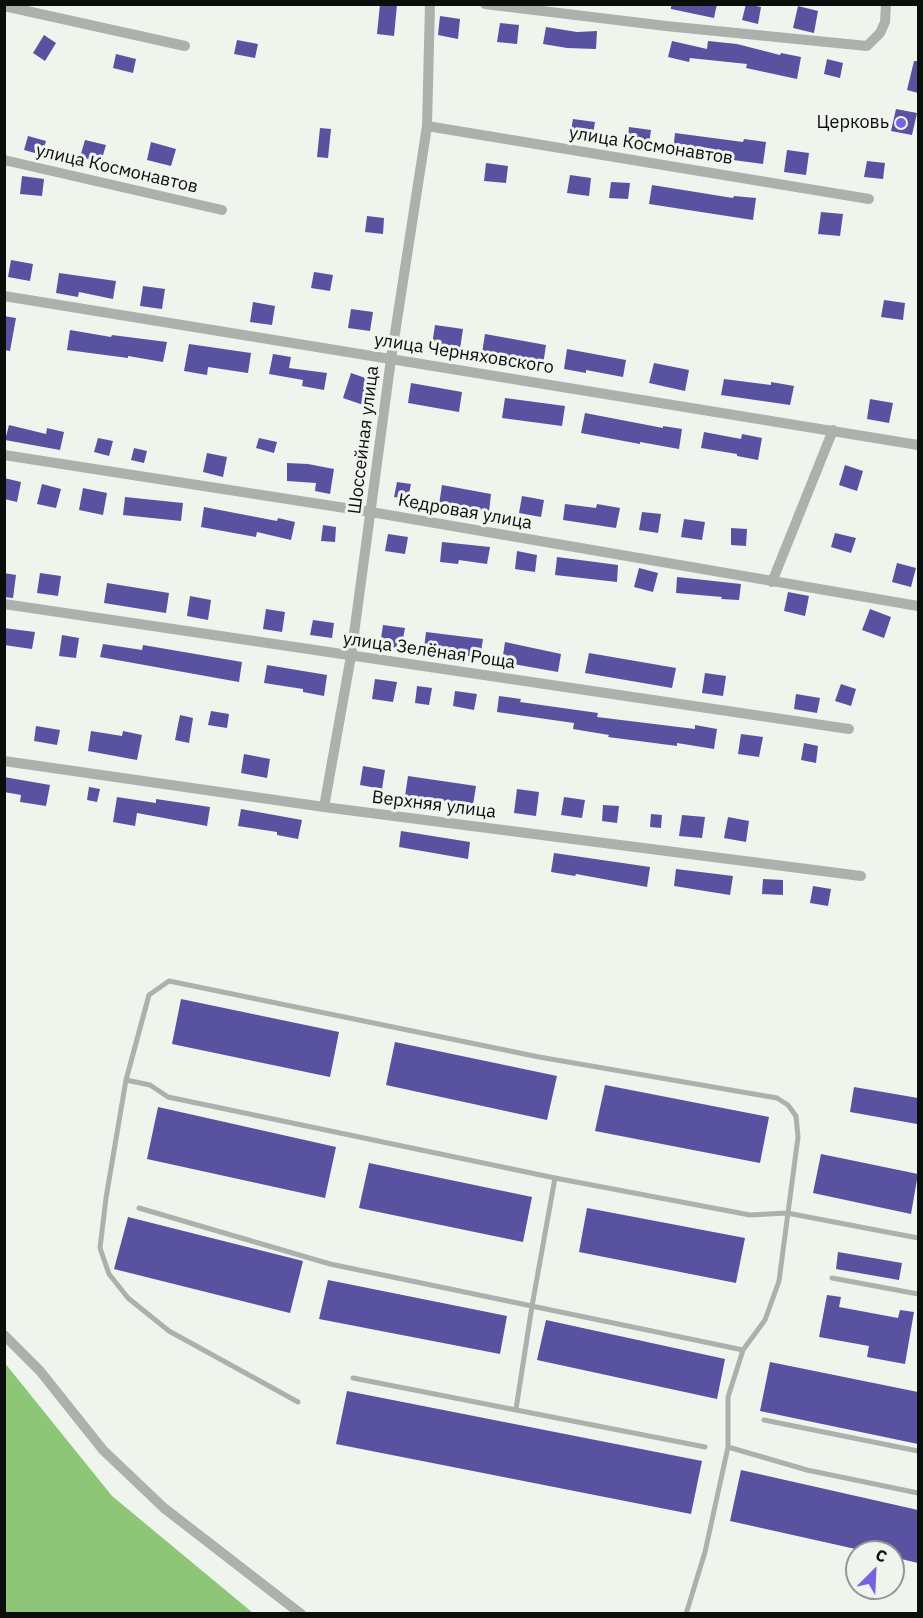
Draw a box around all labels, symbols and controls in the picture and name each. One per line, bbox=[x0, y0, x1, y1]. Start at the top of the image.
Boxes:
place label: Церковь bbox=[817, 112, 889, 134]
marker: Церковь bbox=[894, 116, 908, 130]
street label: улица Космонавтов bbox=[567, 122, 735, 170]
street label: улица Космонавтов bbox=[34, 140, 200, 198]
street label: улица Черняховского bbox=[373, 329, 555, 379]
street label: Шоссейная улица bbox=[344, 364, 384, 516]
street label: Кедровая улица bbox=[396, 490, 534, 534]
street label: улица Зелёная Роща bbox=[341, 628, 517, 674]
street label: Верхняя улица bbox=[371, 787, 497, 823]
north arrow bbox=[845, 1540, 905, 1600]
text: С bbox=[873, 1544, 890, 1567]

